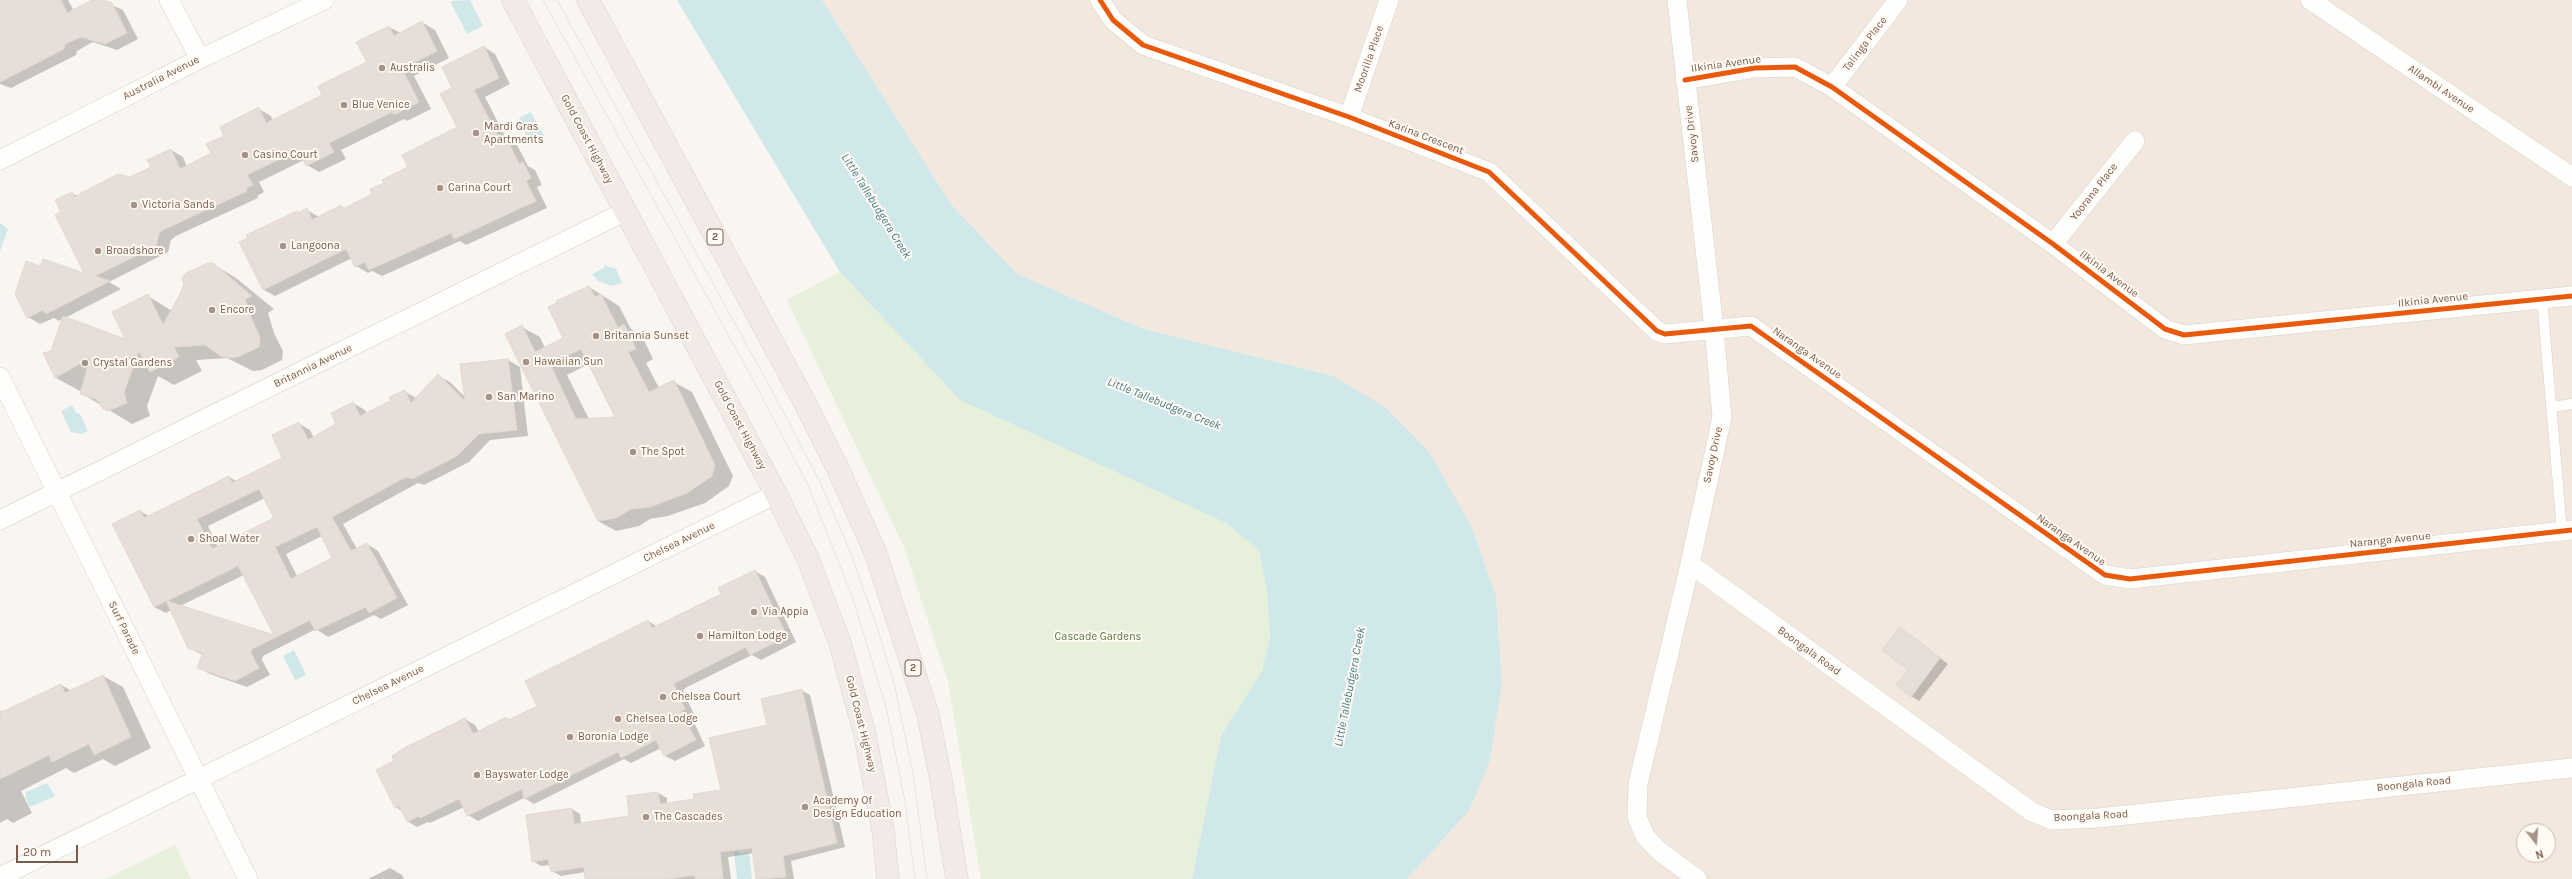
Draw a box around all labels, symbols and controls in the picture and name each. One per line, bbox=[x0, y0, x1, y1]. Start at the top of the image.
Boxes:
street label: Talinga Place bbox=[1840, 14, 1890, 74]
street label: Moorilla Place bbox=[1351, 24, 1387, 94]
street label: Australia Avenue bbox=[121, 53, 201, 103]
street label: Ilkinia Avenue bbox=[1690, 53, 1762, 75]
place label: Australis bbox=[390, 61, 435, 75]
street label: Allambi Avenue bbox=[2405, 62, 2477, 116]
marker: Australis bbox=[377, 63, 387, 73]
street label: Gold Coast Highway bbox=[558, 92, 616, 186]
place label: Blue Venice bbox=[352, 98, 410, 112]
marker: Blue Venice bbox=[339, 100, 349, 110]
street label: Savoy Drive bbox=[1682, 105, 1702, 163]
street label: Karina Crescent bbox=[1387, 117, 1465, 157]
place label: Mardi Gras Apartments bbox=[484, 120, 543, 146]
marker: Mardi Gras Apartments bbox=[471, 128, 481, 138]
place label: Casino Court bbox=[253, 148, 318, 162]
marker: Casino Court bbox=[240, 150, 250, 160]
water label: Little Tallebudgera Creek bbox=[838, 151, 914, 261]
street label: Yoorana Place bbox=[2067, 161, 2121, 223]
place label: Carina Court bbox=[448, 181, 511, 195]
marker: Carina Court bbox=[435, 183, 445, 193]
place label: Victoria Sands bbox=[142, 198, 215, 212]
marker: Victoria Sands bbox=[129, 200, 139, 210]
road number: 2 bbox=[707, 229, 723, 245]
place label: Langoona bbox=[291, 239, 340, 253]
marker: Langoona bbox=[278, 241, 288, 251]
place label: Broadshore bbox=[106, 244, 163, 258]
marker: Broadshore bbox=[93, 246, 103, 256]
street label: Ilkinia Avenue bbox=[2077, 248, 2141, 300]
street label: Ilkinia Avenue bbox=[2397, 290, 2469, 310]
place label: Encore bbox=[220, 303, 254, 317]
marker: Encore bbox=[207, 305, 217, 315]
street label: Naranga Avenue bbox=[1770, 324, 1844, 382]
place label: Britannia Sunset bbox=[604, 329, 689, 343]
marker: Britannia Sunset bbox=[591, 331, 601, 341]
street label: Britannia Avenue bbox=[272, 341, 354, 391]
place label: Hawaiian Sun bbox=[534, 355, 603, 369]
place label: Crystal Gardens bbox=[93, 356, 172, 370]
marker: Hawaiian Sun bbox=[521, 357, 531, 367]
marker: Crystal Gardens bbox=[80, 358, 90, 368]
water label: Little Tallebudgera Creek bbox=[1105, 375, 1223, 433]
street label: Gold Coast Highway bbox=[711, 378, 769, 472]
place label: San Marino bbox=[497, 390, 554, 404]
marker: San Marino bbox=[484, 392, 494, 402]
street label: Savoy Drive bbox=[1701, 425, 1725, 485]
place label: The Spot bbox=[641, 445, 685, 459]
marker: The Spot bbox=[628, 447, 638, 457]
street label: Naranga Avenue bbox=[2034, 511, 2108, 569]
street label: Chelsea Avenue bbox=[641, 519, 717, 565]
street label: Naranga Avenue bbox=[2349, 529, 2431, 551]
place label: Shoal Water bbox=[199, 532, 259, 546]
marker: Shoal Water bbox=[186, 534, 196, 544]
street label: Surf Parade bbox=[105, 599, 143, 657]
place label: Via Appia bbox=[762, 605, 809, 619]
marker: Via Appia bbox=[749, 607, 759, 617]
street label: Boongala Road bbox=[1775, 624, 1843, 678]
water label: Little Tallebudgera Creek bbox=[1331, 626, 1369, 748]
place label: Hamilton Lodge bbox=[708, 629, 787, 643]
park label: Cascade Gardens bbox=[1055, 630, 1141, 644]
marker: Hamilton Lodge bbox=[695, 631, 705, 641]
road number: 2 bbox=[905, 660, 921, 676]
street label: Chelsea Avenue bbox=[350, 662, 426, 708]
street label: Gold Coast Highway bbox=[843, 674, 879, 774]
place label: Chelsea Court bbox=[671, 690, 741, 704]
marker: Chelsea Court bbox=[658, 692, 668, 702]
place label: Chelsea Lodge bbox=[626, 712, 698, 726]
marker: Chelsea Lodge bbox=[613, 714, 623, 724]
place label: Boronia Lodge bbox=[578, 730, 649, 744]
marker: Boronia Lodge bbox=[565, 732, 575, 742]
place label: Bayswater Lodge bbox=[485, 768, 569, 782]
marker: Bayswater Lodge bbox=[472, 770, 482, 780]
street label: Boongala Road bbox=[2376, 774, 2452, 794]
place label: Academy Of Design Education bbox=[813, 794, 902, 820]
marker: Academy Of Design Education bbox=[800, 802, 810, 812]
street label: Boongala Road bbox=[2053, 807, 2129, 825]
place label: The Cascades bbox=[654, 810, 723, 824]
marker: The Cascades bbox=[641, 812, 651, 822]
north arrow bbox=[2516, 823, 2556, 863]
scale bar bbox=[18, 837, 80, 863]
text: 20 m bbox=[23, 845, 51, 859]
text: N bbox=[2534, 847, 2545, 861]

